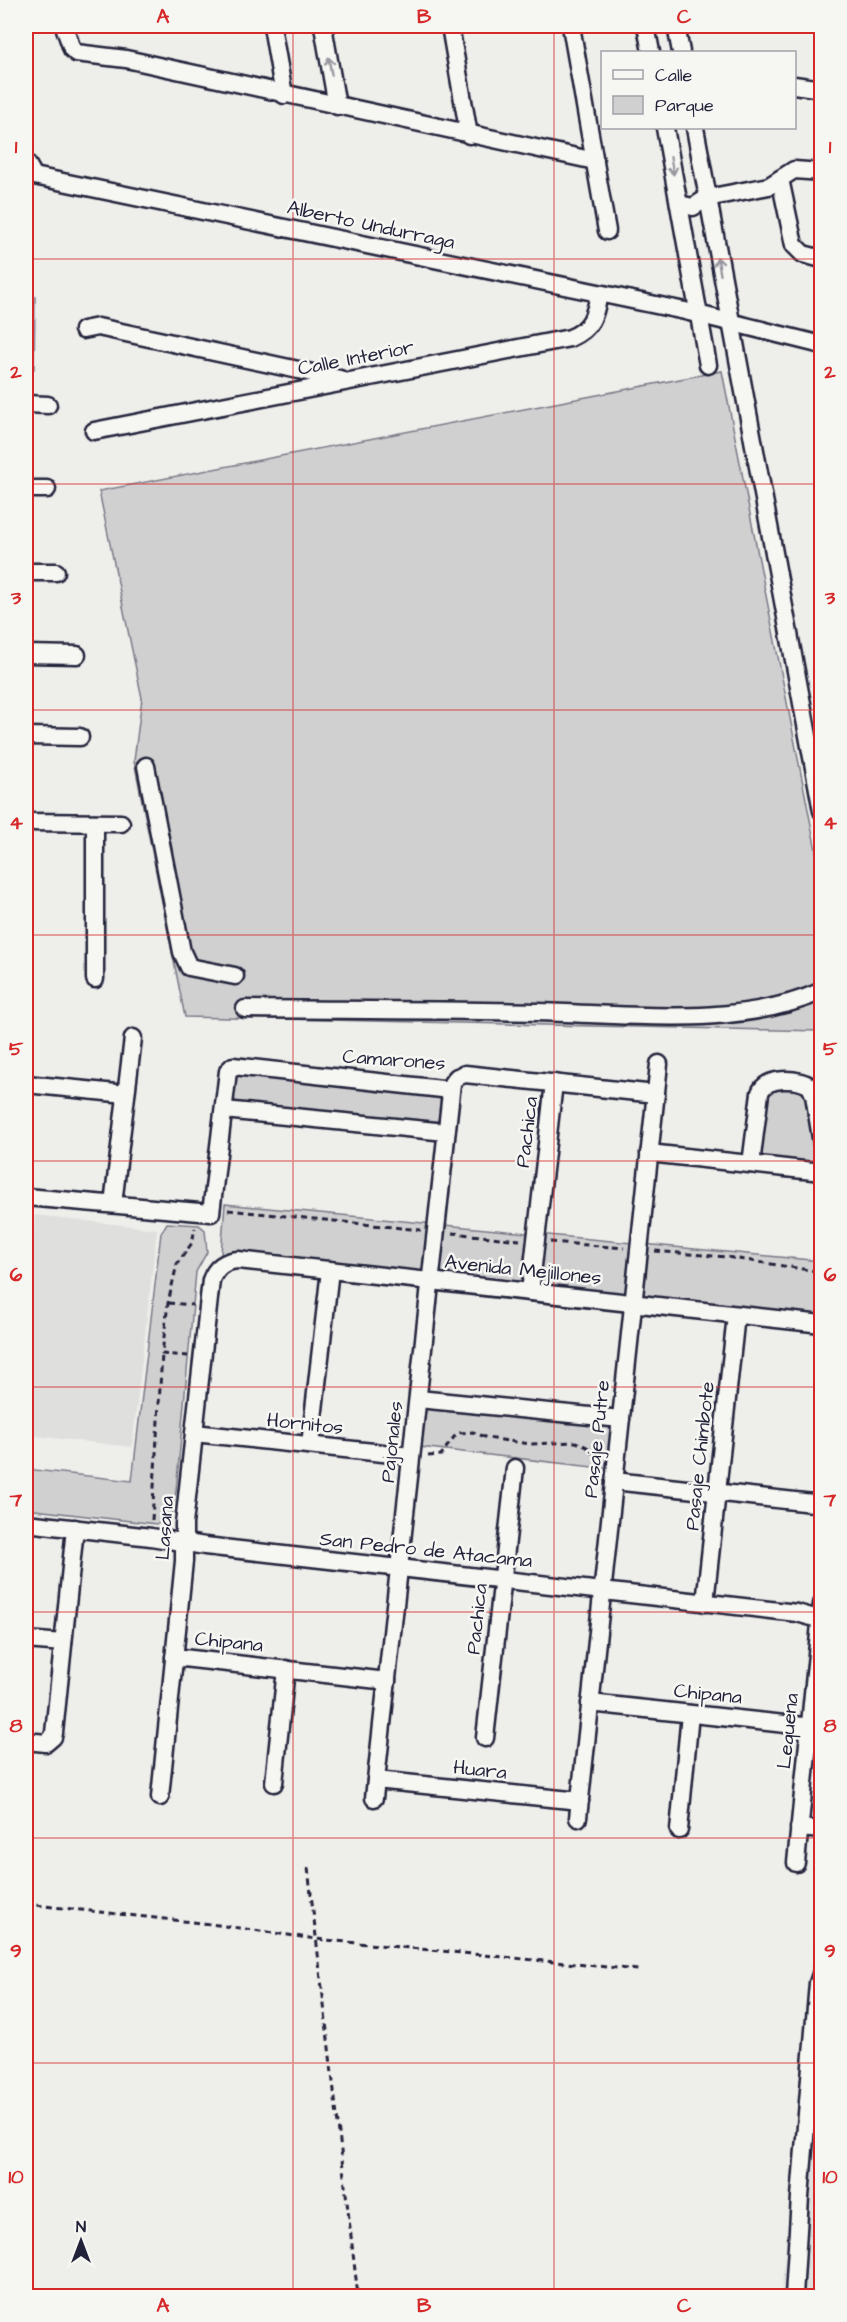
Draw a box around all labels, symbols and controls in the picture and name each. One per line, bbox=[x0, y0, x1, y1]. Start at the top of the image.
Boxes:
text: A bbox=[157, 3, 170, 31]
text: B bbox=[417, 3, 432, 31]
text: C bbox=[677, 3, 692, 31]
legend bbox=[601, 51, 796, 129]
one-way arrow bbox=[324, 57, 335, 76]
text: Calle bbox=[655, 63, 693, 88]
text: Parque bbox=[655, 93, 714, 118]
text: 1 bbox=[15, 133, 18, 161]
text: 1 bbox=[829, 133, 832, 161]
one-way arrow bbox=[666, 156, 677, 175]
street label: Alberto Undurraga bbox=[284, 194, 457, 257]
one-way arrow bbox=[714, 257, 725, 276]
street label: Calle Interior bbox=[296, 333, 416, 383]
text: 2 bbox=[9, 358, 22, 386]
text: 2 bbox=[823, 358, 836, 386]
text: 3 bbox=[10, 584, 22, 612]
text: 3 bbox=[824, 584, 836, 612]
text: 4 bbox=[9, 809, 23, 837]
text: 4 bbox=[823, 809, 837, 837]
text: 5 bbox=[9, 1035, 24, 1063]
text: 5 bbox=[823, 1035, 838, 1063]
street label: Camarones bbox=[342, 1042, 446, 1078]
street label: Pachica bbox=[509, 1095, 545, 1169]
street label: Avenida Mejillones bbox=[443, 1248, 603, 1292]
text: 6 bbox=[10, 1261, 23, 1289]
text: 6 bbox=[824, 1261, 837, 1289]
street label: Pasaje Putre bbox=[577, 1378, 617, 1499]
street label: Pasaje Chimbote bbox=[678, 1380, 722, 1532]
street label: Pajonales bbox=[374, 1400, 410, 1484]
street label: Hornitos bbox=[265, 1406, 345, 1442]
text: 7 bbox=[9, 1486, 23, 1514]
text: 7 bbox=[823, 1486, 837, 1514]
street label: Lasana bbox=[149, 1495, 181, 1561]
street label: San Pedro de Atacama bbox=[318, 1525, 534, 1575]
street label: Pachica bbox=[459, 1582, 495, 1656]
street label: Chipana bbox=[193, 1624, 265, 1660]
street label: Chipana bbox=[672, 1676, 744, 1712]
street label: Lequena bbox=[770, 1692, 806, 1770]
text: 8 bbox=[10, 1712, 23, 1740]
text: 8 bbox=[824, 1712, 837, 1740]
street label: Huara bbox=[452, 1753, 508, 1787]
text: 9 bbox=[10, 1937, 22, 1965]
text: 9 bbox=[824, 1937, 836, 1965]
text: 10 bbox=[8, 2163, 24, 2191]
text: 10 bbox=[822, 2163, 838, 2191]
north arrow bbox=[51, 2211, 111, 2271]
text: N bbox=[76, 2216, 86, 2238]
text: A bbox=[157, 2292, 170, 2320]
text: B bbox=[417, 2292, 432, 2320]
text: C bbox=[677, 2292, 692, 2320]

